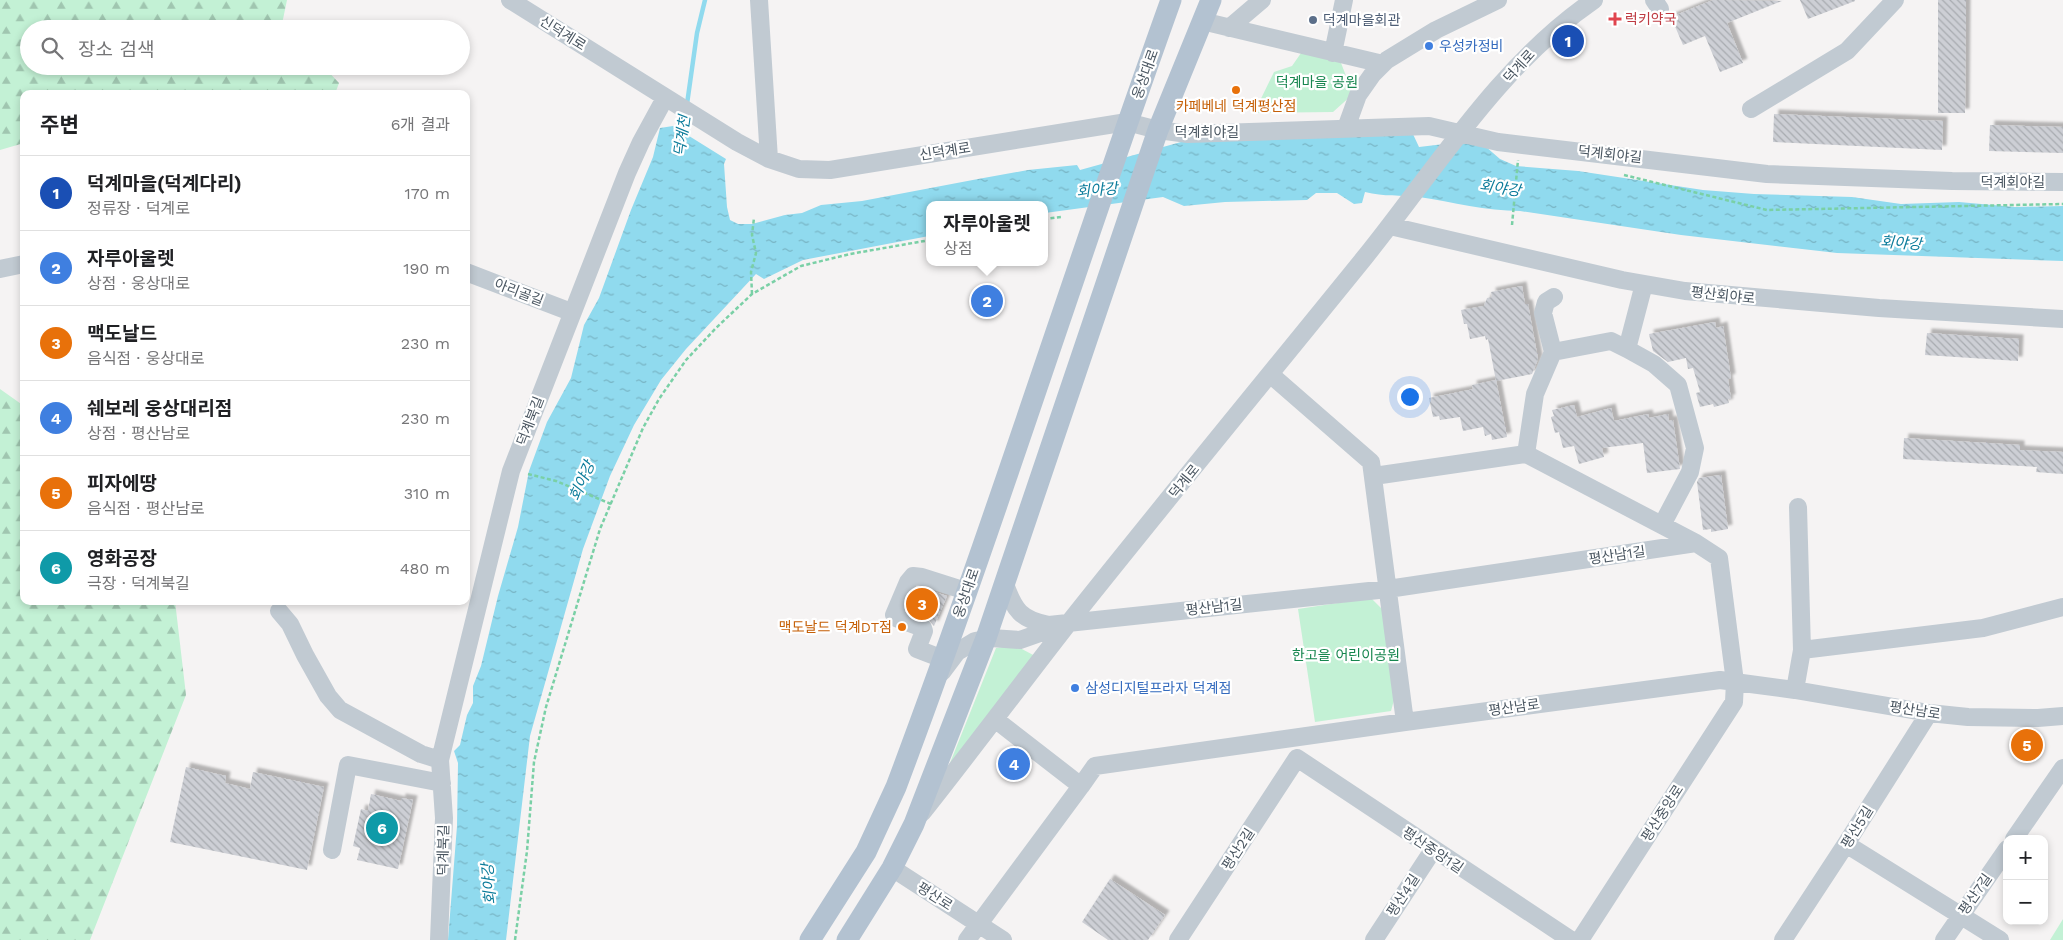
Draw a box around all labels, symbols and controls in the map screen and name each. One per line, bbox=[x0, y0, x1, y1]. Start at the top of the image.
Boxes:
place label: 럭키약국 bbox=[1625, 11, 1677, 27]
place label: 덕계마을회관 bbox=[1323, 12, 1400, 28]
street label: 신덕계로 bbox=[537, 13, 589, 53]
marker: 럭키약국 bbox=[1609, 13, 1621, 25]
marker: 덕계마을회관 bbox=[1307, 14, 1319, 26]
search box bbox=[20, 20, 470, 75]
pin: 1 bbox=[1552, 22, 1584, 60]
icon: search bbox=[38, 34, 66, 62]
text: 장소 검색 bbox=[78, 38, 154, 61]
place label: 우성카정비 bbox=[1439, 38, 1503, 54]
marker: 우성카정비 bbox=[1423, 40, 1435, 52]
street label: 덕계로 bbox=[1500, 46, 1538, 86]
street label: 웅상대로 bbox=[1129, 47, 1161, 101]
park label: 덕계마을 공원 bbox=[1276, 74, 1358, 90]
marker: 카페베네 덕계평산점 bbox=[1230, 84, 1242, 96]
place label: 카페베네 덕계평산점 bbox=[1176, 98, 1296, 114]
text: 주변 bbox=[40, 112, 79, 137]
water label: 덕계천 bbox=[670, 112, 694, 158]
text: 6개 결과 bbox=[391, 115, 450, 134]
street label: 덕계회야길 bbox=[1175, 124, 1239, 140]
street label: 신덕계로 bbox=[918, 139, 972, 163]
street label: 덕계회야길 bbox=[1577, 143, 1643, 165]
text: 덕계마을(덕계다리) bbox=[87, 172, 242, 195]
street label: 덕계회야길 bbox=[1981, 174, 2045, 190]
water label: 회야강 bbox=[1478, 176, 1524, 200]
water label: 회야강 bbox=[1076, 179, 1121, 201]
text: 1 bbox=[53, 184, 59, 203]
text: 170 m bbox=[404, 184, 450, 203]
text: 정류장 · 덕계로 bbox=[87, 199, 190, 218]
popup bbox=[926, 201, 1048, 266]
text: 자루아울렛 bbox=[943, 212, 1031, 235]
water label: 회야강 bbox=[1880, 233, 1924, 254]
text: 상점 bbox=[943, 239, 973, 258]
text: 자루아울렛 bbox=[87, 247, 174, 270]
text: 2 bbox=[51, 259, 61, 278]
text: 190 m bbox=[403, 259, 450, 278]
text: 상점 · 웅상대로 bbox=[87, 274, 190, 293]
street label: 아리골길 bbox=[492, 275, 546, 309]
pin: 2 bbox=[971, 282, 1003, 320]
street label: 평산회야로 bbox=[1690, 284, 1756, 306]
text: 맥도날드 bbox=[87, 322, 157, 345]
text: 3 bbox=[51, 334, 61, 353]
text: 230 m bbox=[401, 334, 450, 353]
text: 음식점 · 웅상대로 bbox=[87, 349, 205, 368]
your location bbox=[1397, 384, 1423, 410]
street label: 덕계북길 bbox=[513, 394, 547, 448]
text: 쉐보레 웅상대리점 bbox=[87, 397, 232, 420]
text: 4 bbox=[51, 409, 61, 428]
text: 230 m bbox=[401, 409, 450, 428]
text: 상점 · 평산남로 bbox=[87, 424, 190, 443]
water label: 회야강 bbox=[565, 456, 600, 504]
street label: 덕계로 bbox=[1166, 461, 1202, 501]
text: 피자에땅 bbox=[87, 472, 157, 495]
text: 5 bbox=[51, 484, 61, 503]
text: 310 m bbox=[404, 484, 450, 503]
text: 음식점 · 평산남로 bbox=[87, 499, 205, 518]
street label: 평산남1길 bbox=[1588, 543, 1646, 567]
text: 영화공장 bbox=[87, 547, 157, 570]
text: 6 bbox=[51, 559, 61, 578]
text: 480 m bbox=[400, 559, 450, 578]
street label: 웅상대로 bbox=[950, 566, 982, 620]
text: 극장 · 덕계북길 bbox=[87, 574, 190, 593]
pin: 3 bbox=[906, 585, 938, 623]
street label: 평산남1길 bbox=[1185, 596, 1243, 618]
place label: 맥도날드 덕계DT점 bbox=[779, 619, 892, 635]
marker: 맥도날드 덕계DT점 bbox=[896, 621, 908, 633]
park label: 한고을 어린이공원 bbox=[1292, 647, 1400, 663]
place label: 삼성디지털프라자 덕계점 bbox=[1085, 680, 1231, 696]
marker: 삼성디지털프라자 덕계점 bbox=[1069, 682, 1081, 694]
street label: 평산남로 bbox=[1487, 695, 1541, 719]
street label: 평산남로 bbox=[1888, 698, 1942, 722]
pin: 5 bbox=[2011, 726, 2043, 764]
pin: 4 bbox=[998, 745, 1030, 783]
street label: 평산중앙로 bbox=[1638, 782, 1686, 844]
street label: 평산5길 bbox=[1838, 803, 1876, 851]
pin: 6 bbox=[366, 809, 398, 847]
street label: 덕계북길 bbox=[435, 824, 451, 876]
street label: 평산중앙1길 bbox=[1400, 824, 1466, 876]
street label: 평산2길 bbox=[1219, 825, 1257, 873]
map controls bbox=[2003, 835, 2048, 925]
button: + bbox=[2003, 835, 2048, 880]
water label: 회야강 bbox=[478, 860, 500, 905]
street label: 평산7길 bbox=[1955, 870, 1995, 918]
street label: 평산4길 bbox=[1383, 871, 1423, 919]
street label: 평산로 bbox=[914, 879, 956, 913]
button: − bbox=[2003, 880, 2048, 925]

